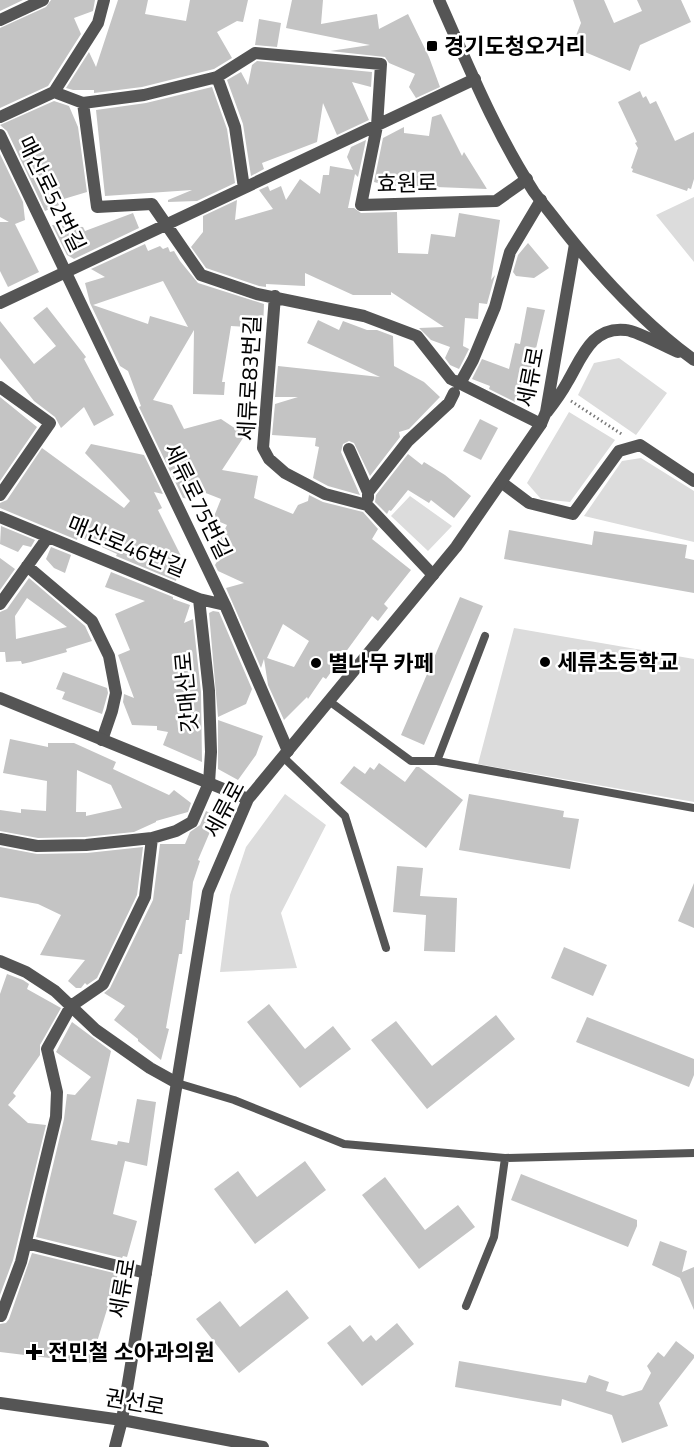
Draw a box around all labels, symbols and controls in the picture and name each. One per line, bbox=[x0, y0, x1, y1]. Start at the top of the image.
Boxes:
place label: 경기도청오거리 bbox=[444, 29, 586, 63]
marker: 경기도청오거리 bbox=[425, 39, 439, 53]
street label: 매산로52번길 bbox=[9, 130, 95, 258]
street label: 효원로 bbox=[376, 165, 438, 201]
street label: 세류로83번길 bbox=[229, 314, 269, 442]
street label: 세류로 bbox=[508, 344, 552, 410]
street label: 세류로75번길 bbox=[155, 437, 241, 565]
street label: 매산로46번길 bbox=[62, 507, 192, 585]
place label: 세류초등학교 bbox=[557, 645, 678, 679]
place label: 별나무 카페 bbox=[328, 646, 434, 680]
street label: 갓매산로 bbox=[166, 650, 206, 734]
marker: 세류초등학교 bbox=[538, 655, 552, 669]
marker: 별나무 카페 bbox=[309, 656, 323, 670]
street label: 세류로 bbox=[195, 774, 253, 844]
street label: 세류로 bbox=[100, 1255, 144, 1321]
place label: 전민철 소아과의원 bbox=[48, 1335, 215, 1369]
marker: 전민철 소아과의원 bbox=[25, 1343, 43, 1361]
street label: 권선로 bbox=[102, 1380, 168, 1424]

